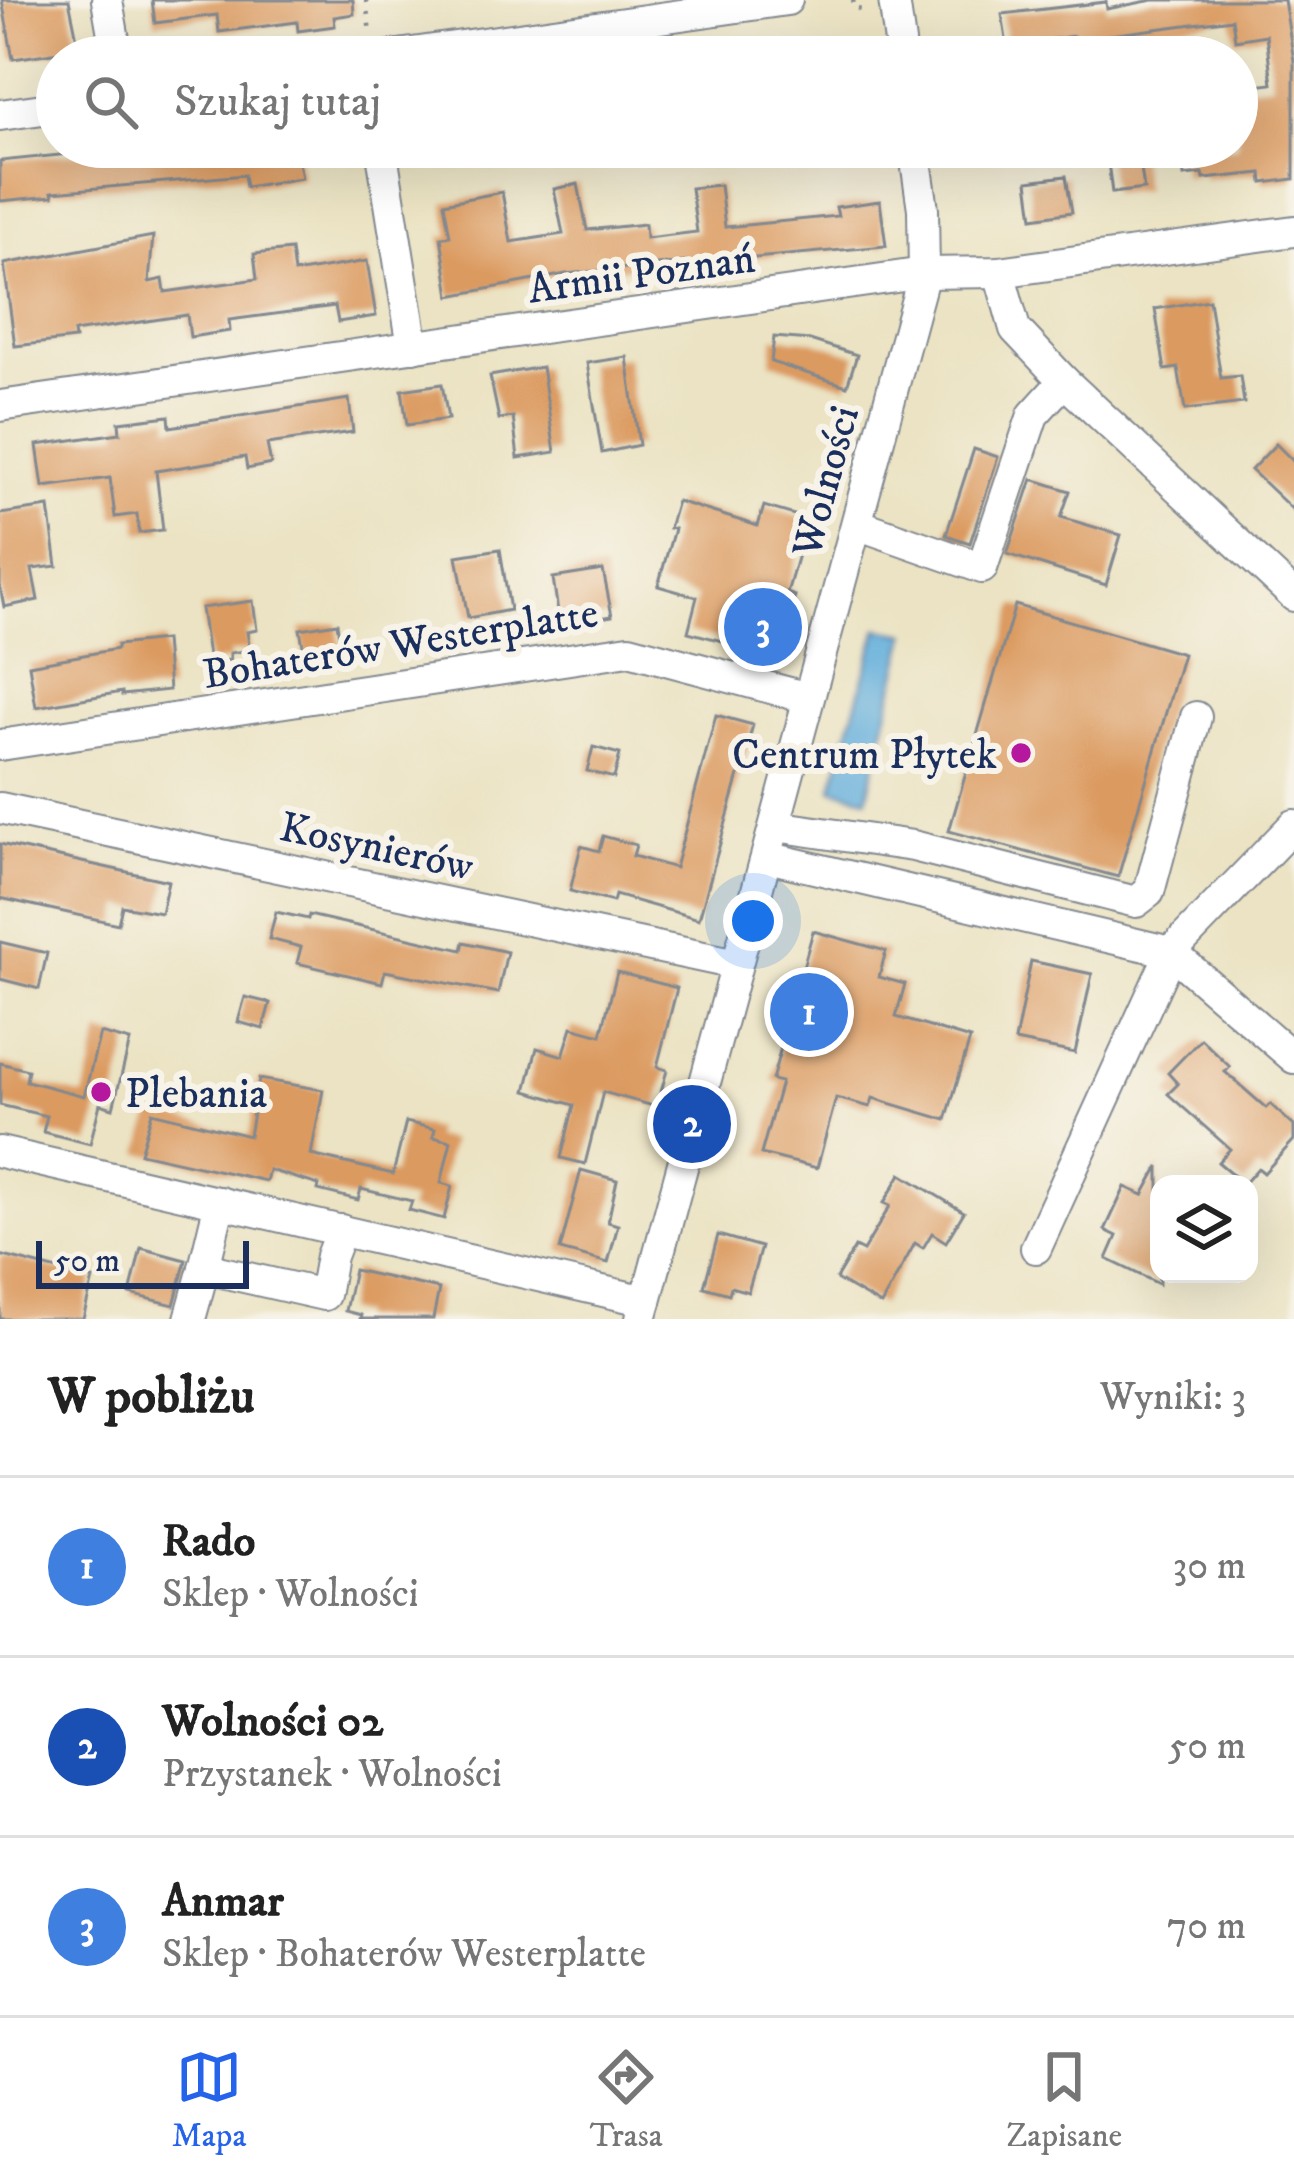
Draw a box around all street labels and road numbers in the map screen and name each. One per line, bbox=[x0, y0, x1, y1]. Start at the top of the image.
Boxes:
street label: Armii Poznań bbox=[525, 233, 758, 317]
street label: Wolności bbox=[782, 400, 872, 564]
street label: Bohaterów Westerplatte bbox=[199, 588, 602, 702]
street label: Kosynierów bbox=[275, 802, 478, 894]

